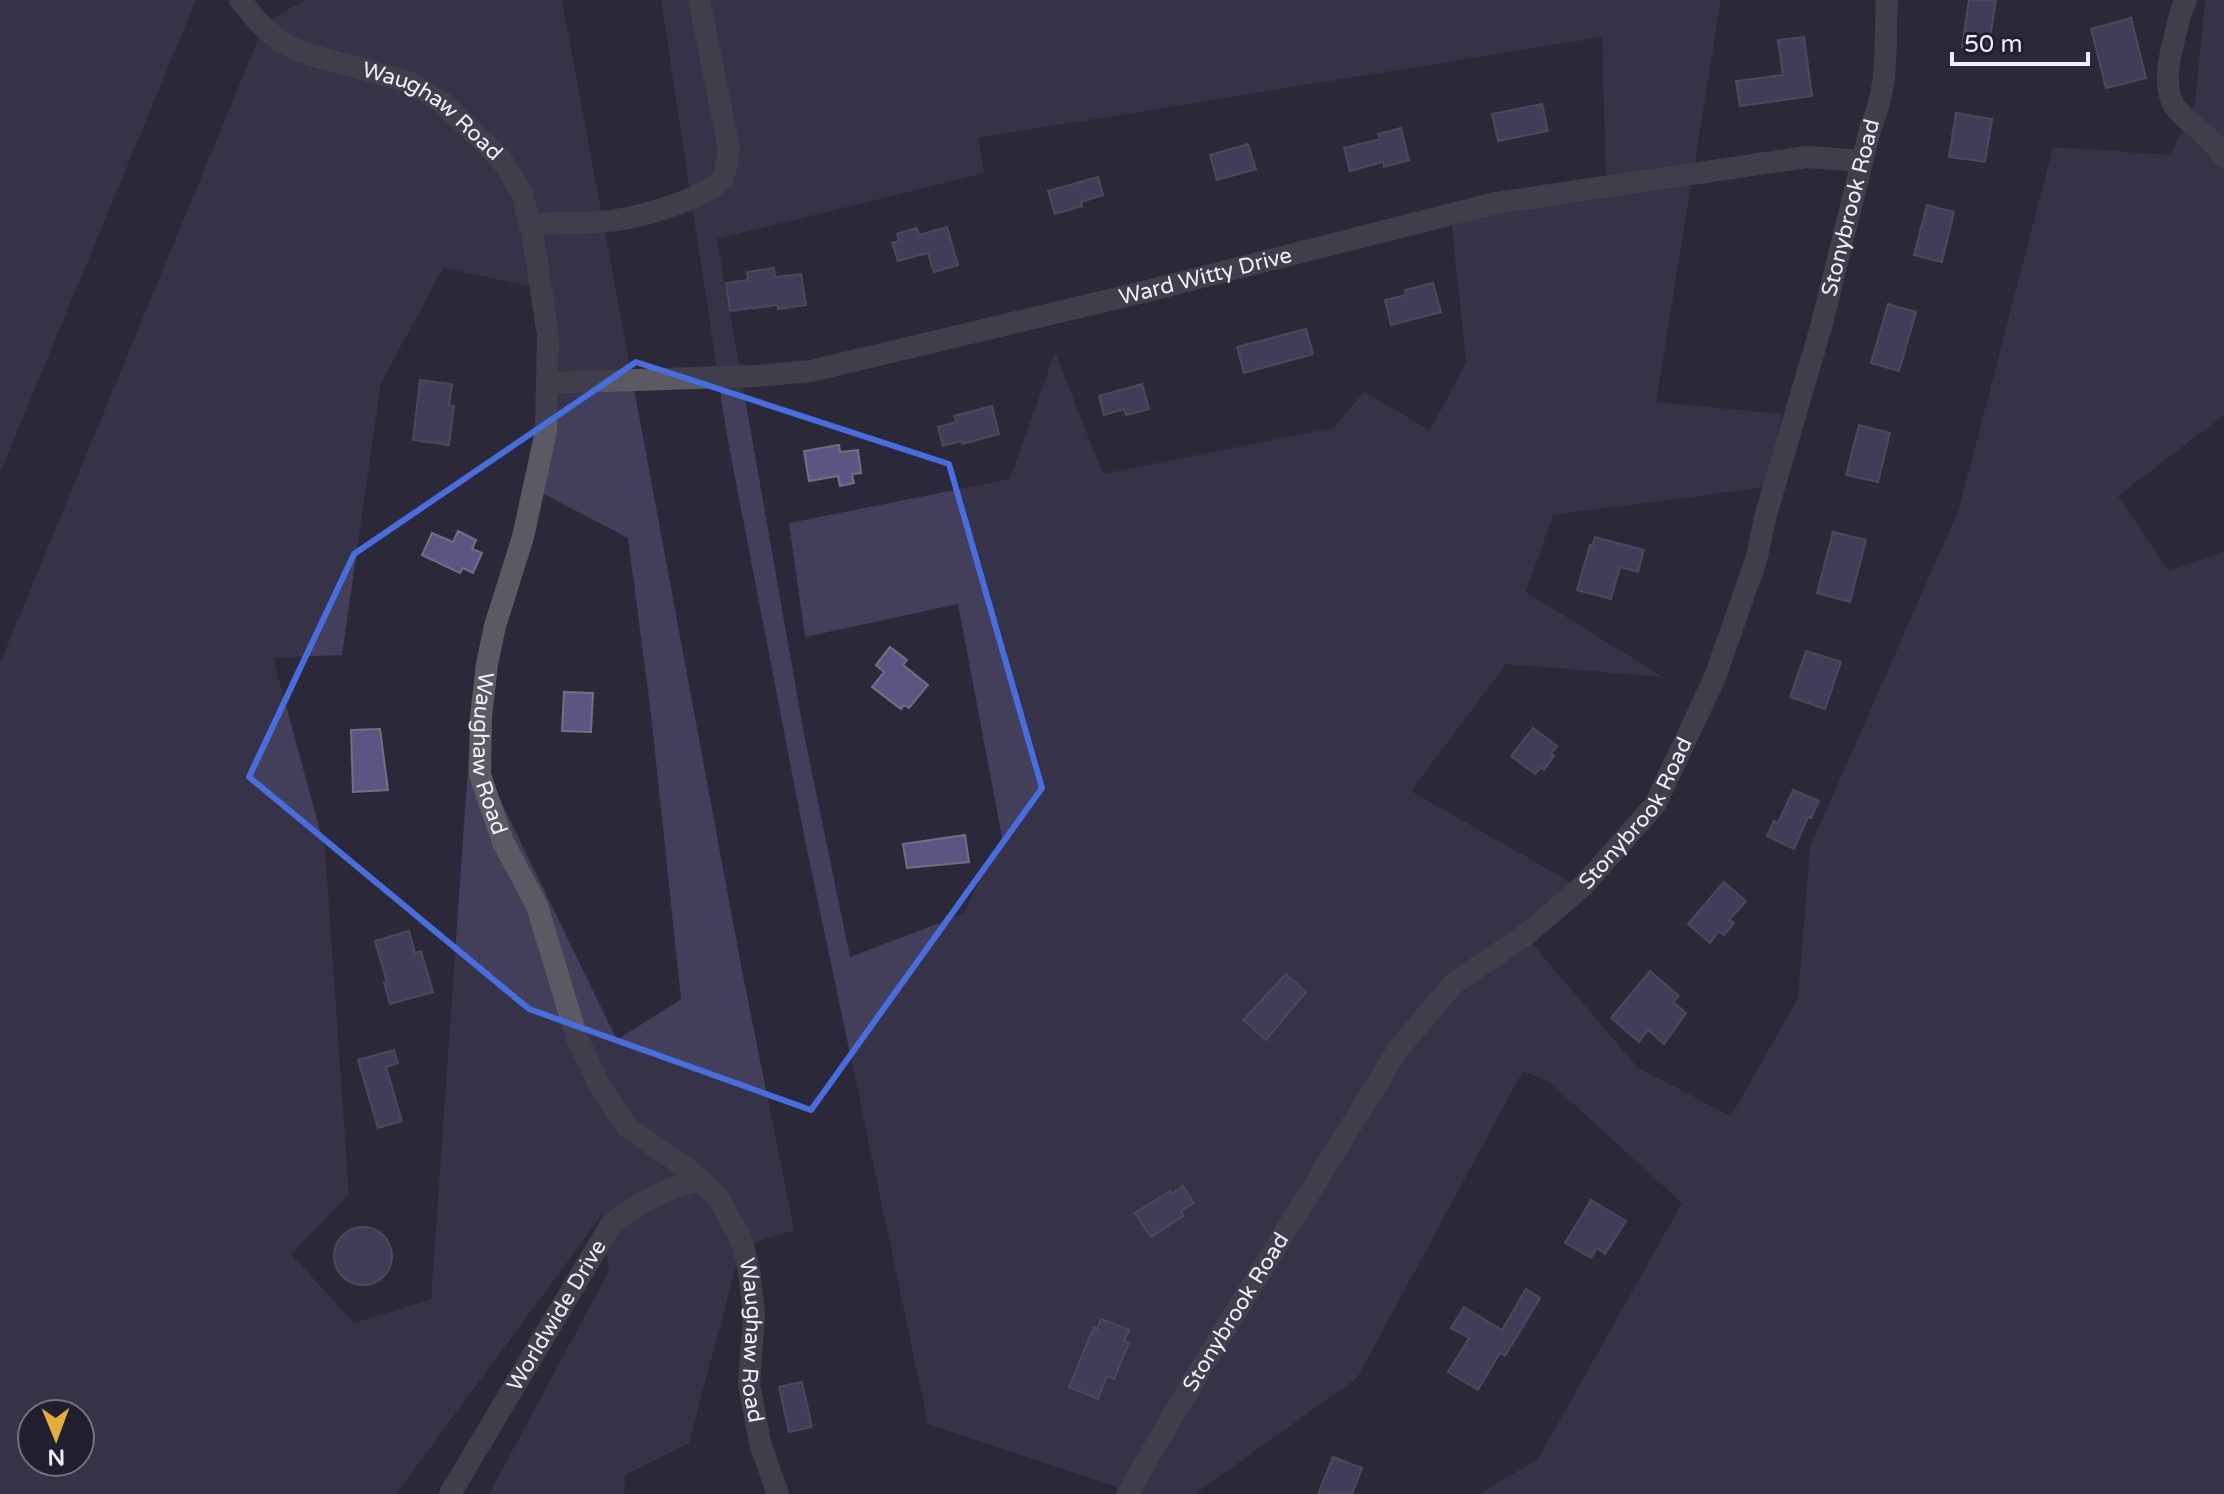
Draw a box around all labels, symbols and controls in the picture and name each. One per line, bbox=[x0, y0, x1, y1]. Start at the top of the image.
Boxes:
scale bar bbox=[1952, 16, 2088, 66]
text: 50 m bbox=[1964, 30, 2022, 59]
street label: Waughaw Road bbox=[359, 57, 508, 166]
street label: Stonybrook Road bbox=[1816, 116, 1885, 299]
street label: Ward Witty Drive bbox=[1116, 242, 1295, 310]
street label: Waughaw Road bbox=[467, 671, 512, 838]
street label: Stonybrook Road bbox=[1573, 733, 1698, 895]
street label: Stonybrook Road bbox=[1177, 1228, 1295, 1396]
street label: Worldwide Drive bbox=[501, 1235, 612, 1396]
street label: Waughaw Road bbox=[734, 1256, 769, 1425]
north arrow bbox=[16, 1398, 96, 1478]
text: N bbox=[47, 1444, 65, 1470]

